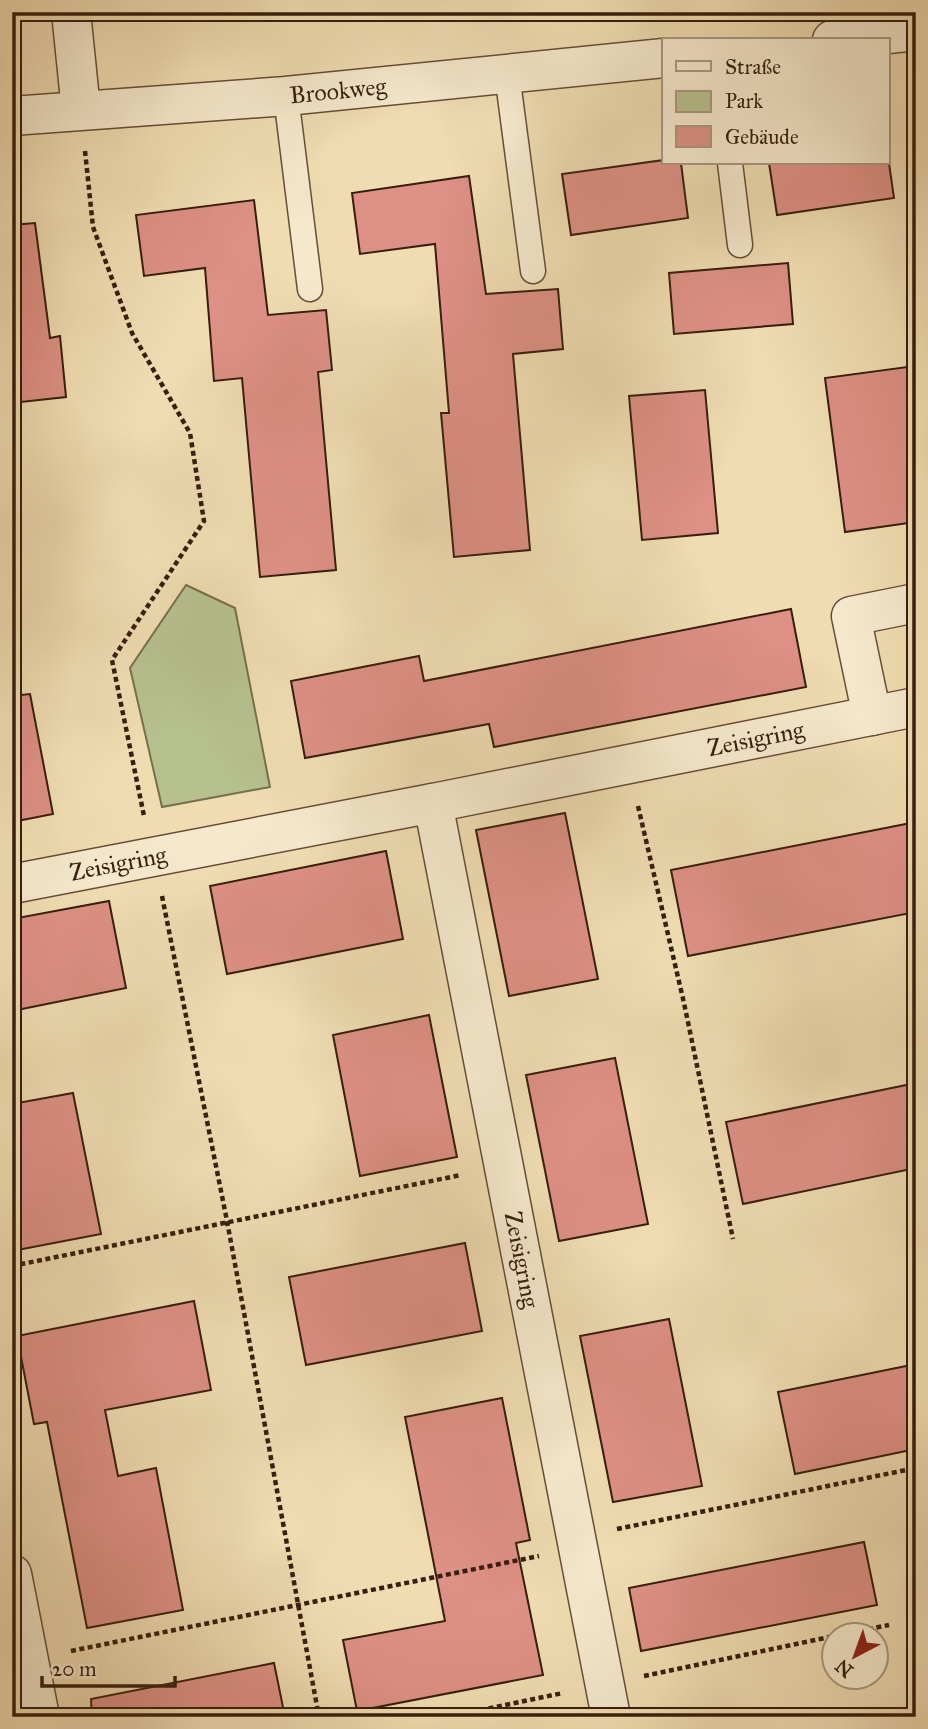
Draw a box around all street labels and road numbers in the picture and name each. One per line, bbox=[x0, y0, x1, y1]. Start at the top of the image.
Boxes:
street label: Brookweg bbox=[288, 71, 389, 111]
street label: Zeisigring bbox=[705, 714, 807, 763]
street label: Zeisigring bbox=[67, 839, 170, 888]
street label: Zeisigring bbox=[498, 1209, 546, 1311]

